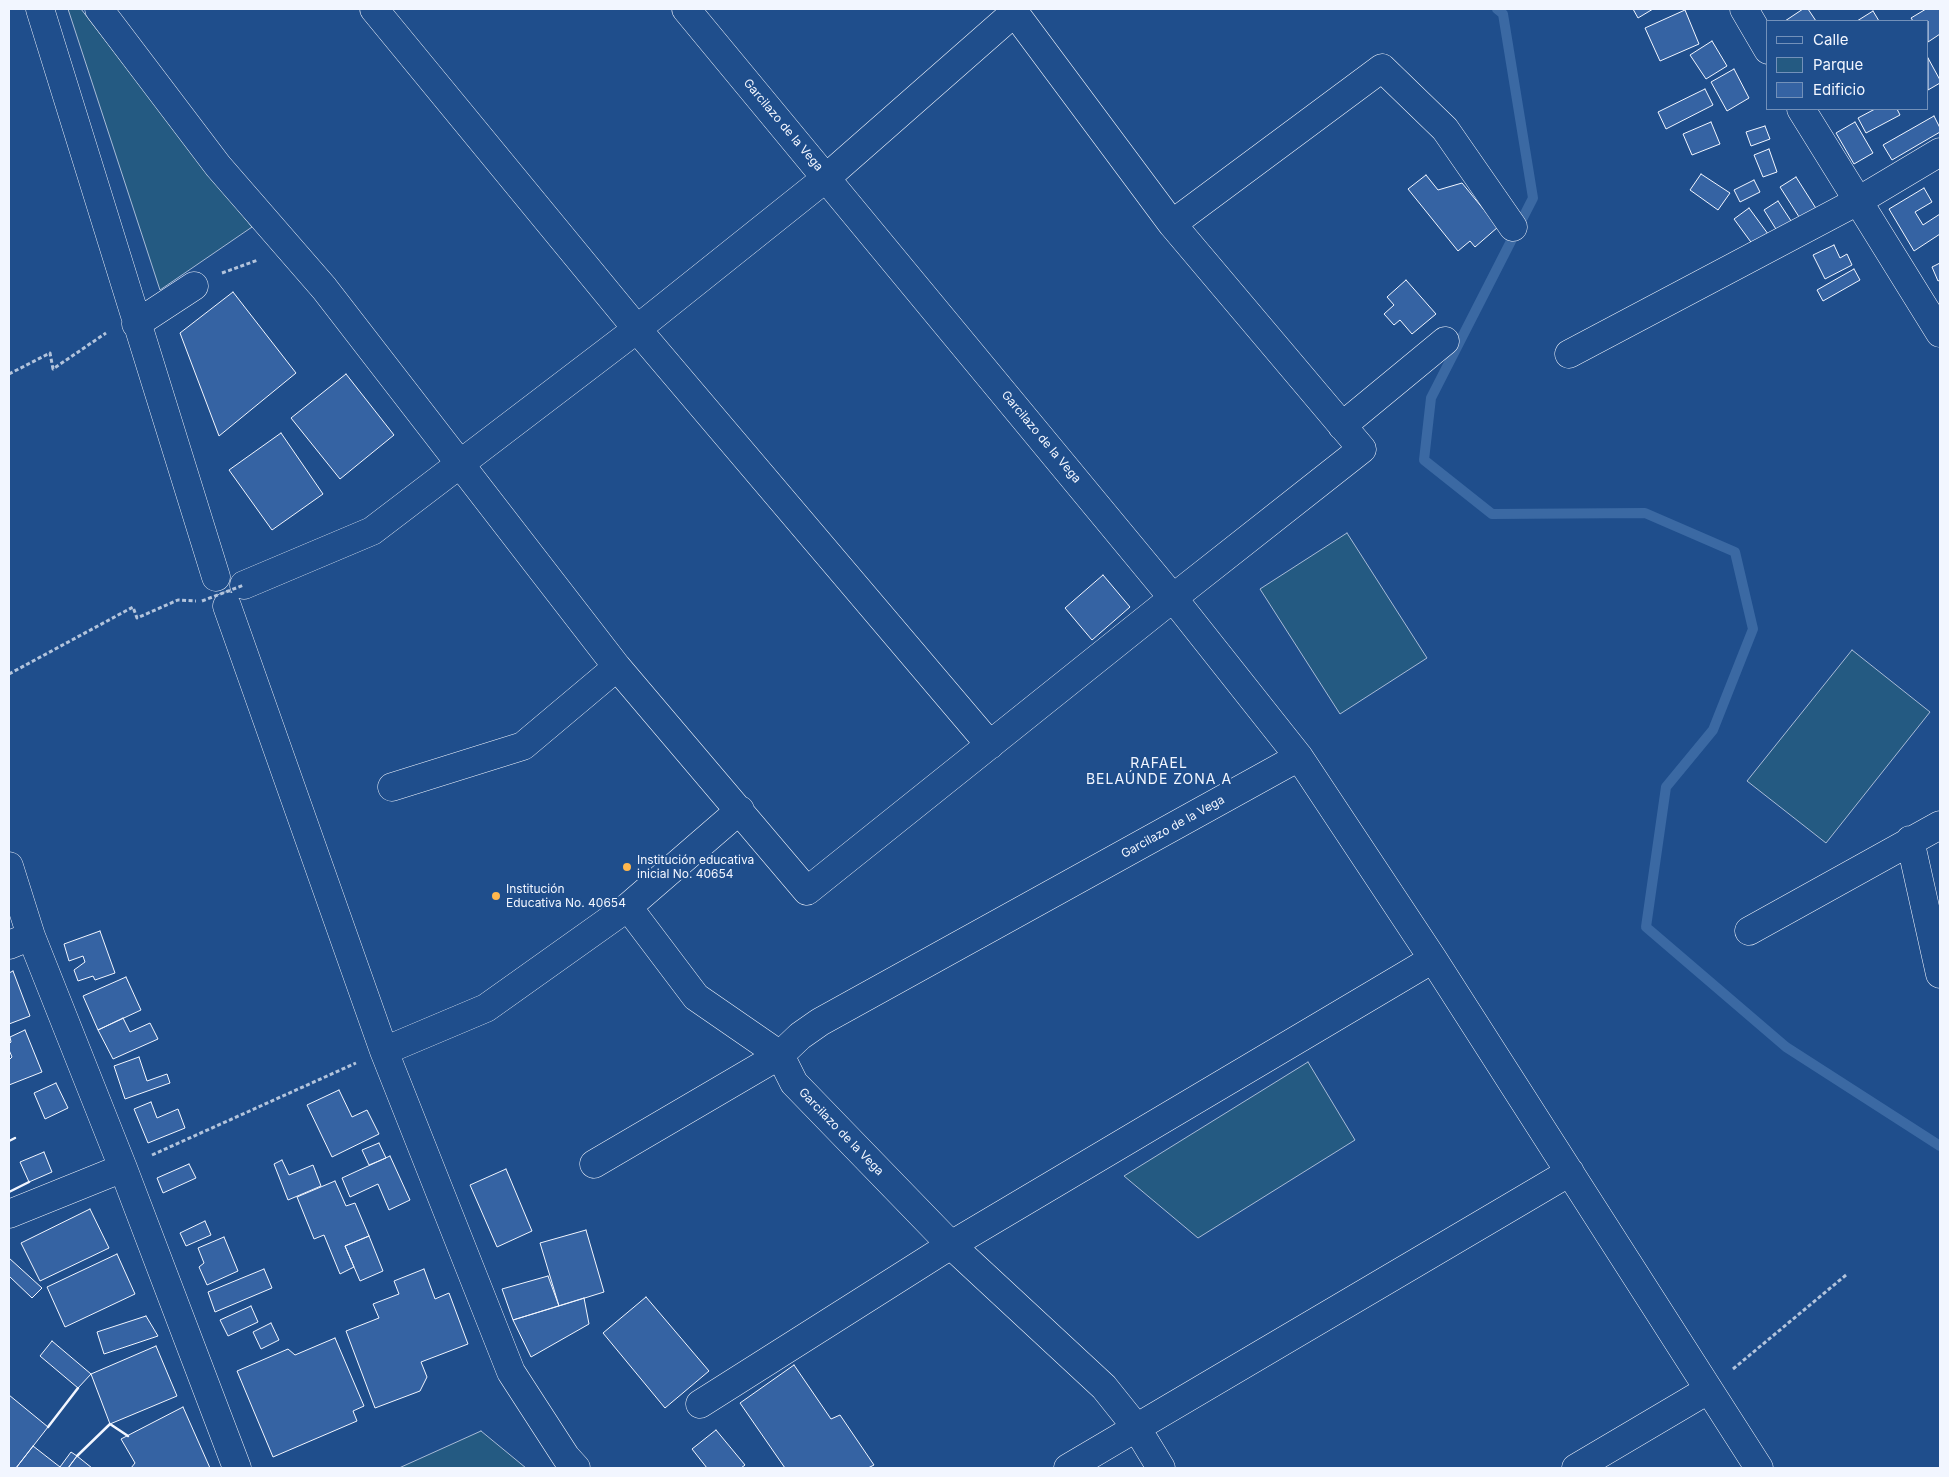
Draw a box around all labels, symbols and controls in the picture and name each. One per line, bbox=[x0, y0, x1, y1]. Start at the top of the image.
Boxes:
legend bbox=[1766, 20, 1929, 110]
text: Calle bbox=[1813, 30, 1848, 49]
text: Parque bbox=[1813, 55, 1863, 74]
street label: Garcilazo de la Vega bbox=[740, 76, 826, 174]
text: Edificio bbox=[1813, 80, 1865, 99]
street label: Garcilazo de la Vega bbox=[998, 388, 1084, 486]
district label: RAFAEL BELAÚNDE ZONA A bbox=[1084, 756, 1234, 789]
street label: Garcilazo de la Vega bbox=[1119, 793, 1227, 861]
place label: Institución educativa inicial No. 40654 bbox=[637, 853, 754, 881]
marker: Institución educativa inicial No. 40654 bbox=[621, 861, 633, 873]
place label: Institución Educativa No. 40654 bbox=[506, 882, 626, 910]
marker: Institución Educativa No. 40654 bbox=[490, 890, 502, 902]
street label: Garcilazo de la Vega bbox=[796, 1085, 886, 1179]

